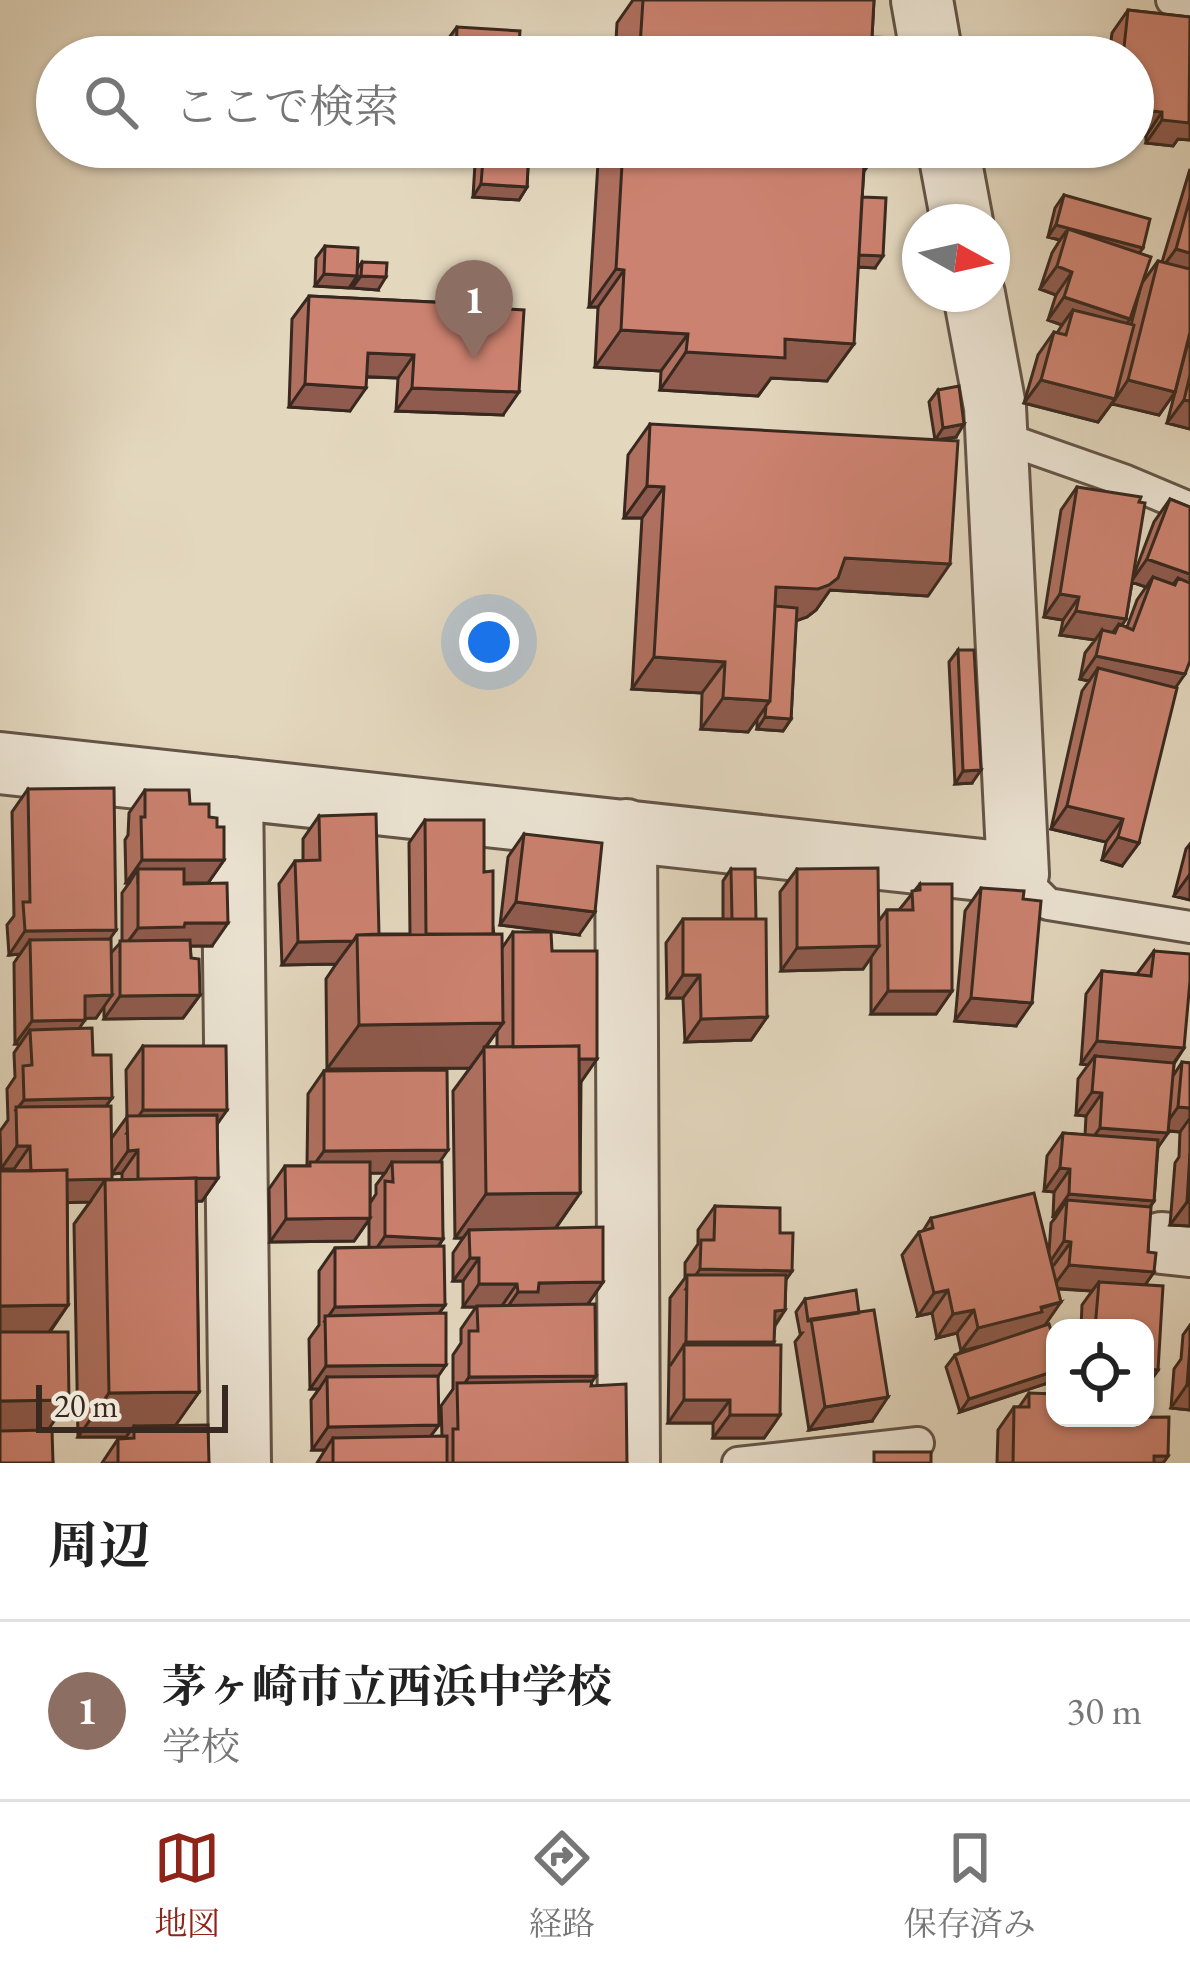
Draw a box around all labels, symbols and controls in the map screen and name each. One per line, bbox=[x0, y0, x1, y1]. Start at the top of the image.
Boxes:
search box bbox=[36, 36, 1154, 168]
icon: search bbox=[78, 69, 144, 135]
text: ここで検索 bbox=[174, 77, 399, 135]
north arrow bbox=[902, 204, 1010, 312]
pin: 1 bbox=[435, 260, 513, 359]
your location bbox=[459, 612, 519, 672]
map controls bbox=[1046, 1319, 1154, 1427]
button: locate bbox=[1046, 1319, 1154, 1427]
scale bar bbox=[36, 1379, 228, 1432]
text: 20 m bbox=[54, 1384, 118, 1427]
text: 周辺 bbox=[48, 1512, 150, 1578]
text: 茅ヶ崎市立西浜中学校 bbox=[162, 1657, 612, 1715]
text: 1 bbox=[77, 1685, 97, 1736]
text: 30 m bbox=[1066, 1685, 1142, 1736]
text: 学校 bbox=[162, 1721, 240, 1772]
tab: 地図 bbox=[154, 1825, 220, 1945]
tab: 経路 bbox=[529, 1825, 595, 1945]
tab: 保存済み bbox=[904, 1825, 1036, 1945]

